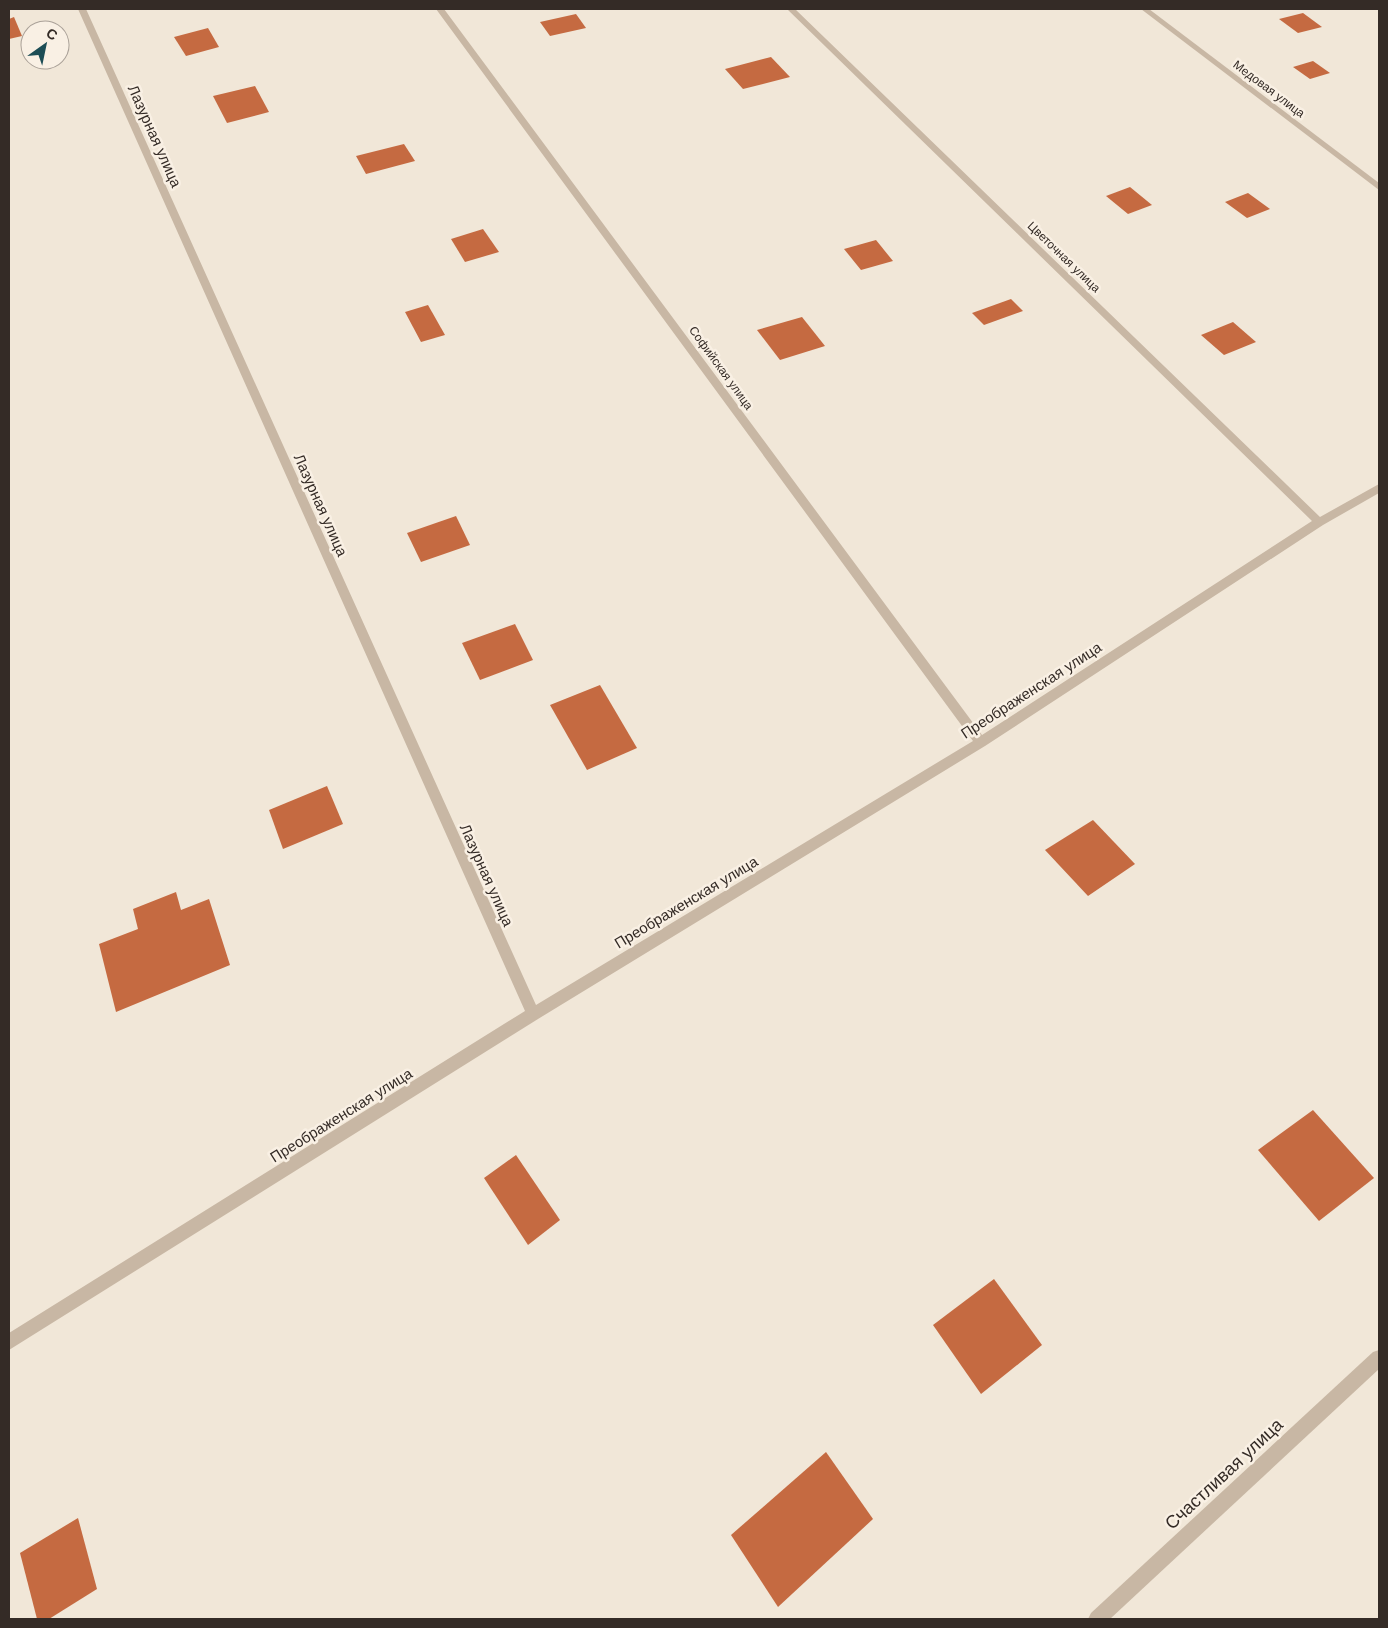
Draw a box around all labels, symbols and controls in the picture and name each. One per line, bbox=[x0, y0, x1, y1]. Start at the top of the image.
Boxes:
north arrow bbox=[20, 20, 70, 70]
text: С bbox=[43, 25, 61, 44]
street label: Медовая улица bbox=[1230, 58, 1308, 121]
street label: Лазурная улица bbox=[125, 82, 186, 191]
street label: Цветочная улица bbox=[1025, 219, 1103, 295]
street label: Софийская улица bbox=[686, 324, 756, 413]
street label: Лазурная улица bbox=[291, 451, 352, 560]
street label: Преображенская улица bbox=[958, 638, 1105, 742]
street label: Лазурная улица bbox=[457, 821, 518, 930]
street label: Преображенская улица bbox=[611, 852, 761, 952]
street label: Преображенская улица bbox=[267, 1064, 416, 1166]
street label: Счастливая улица bbox=[1161, 1414, 1288, 1534]

